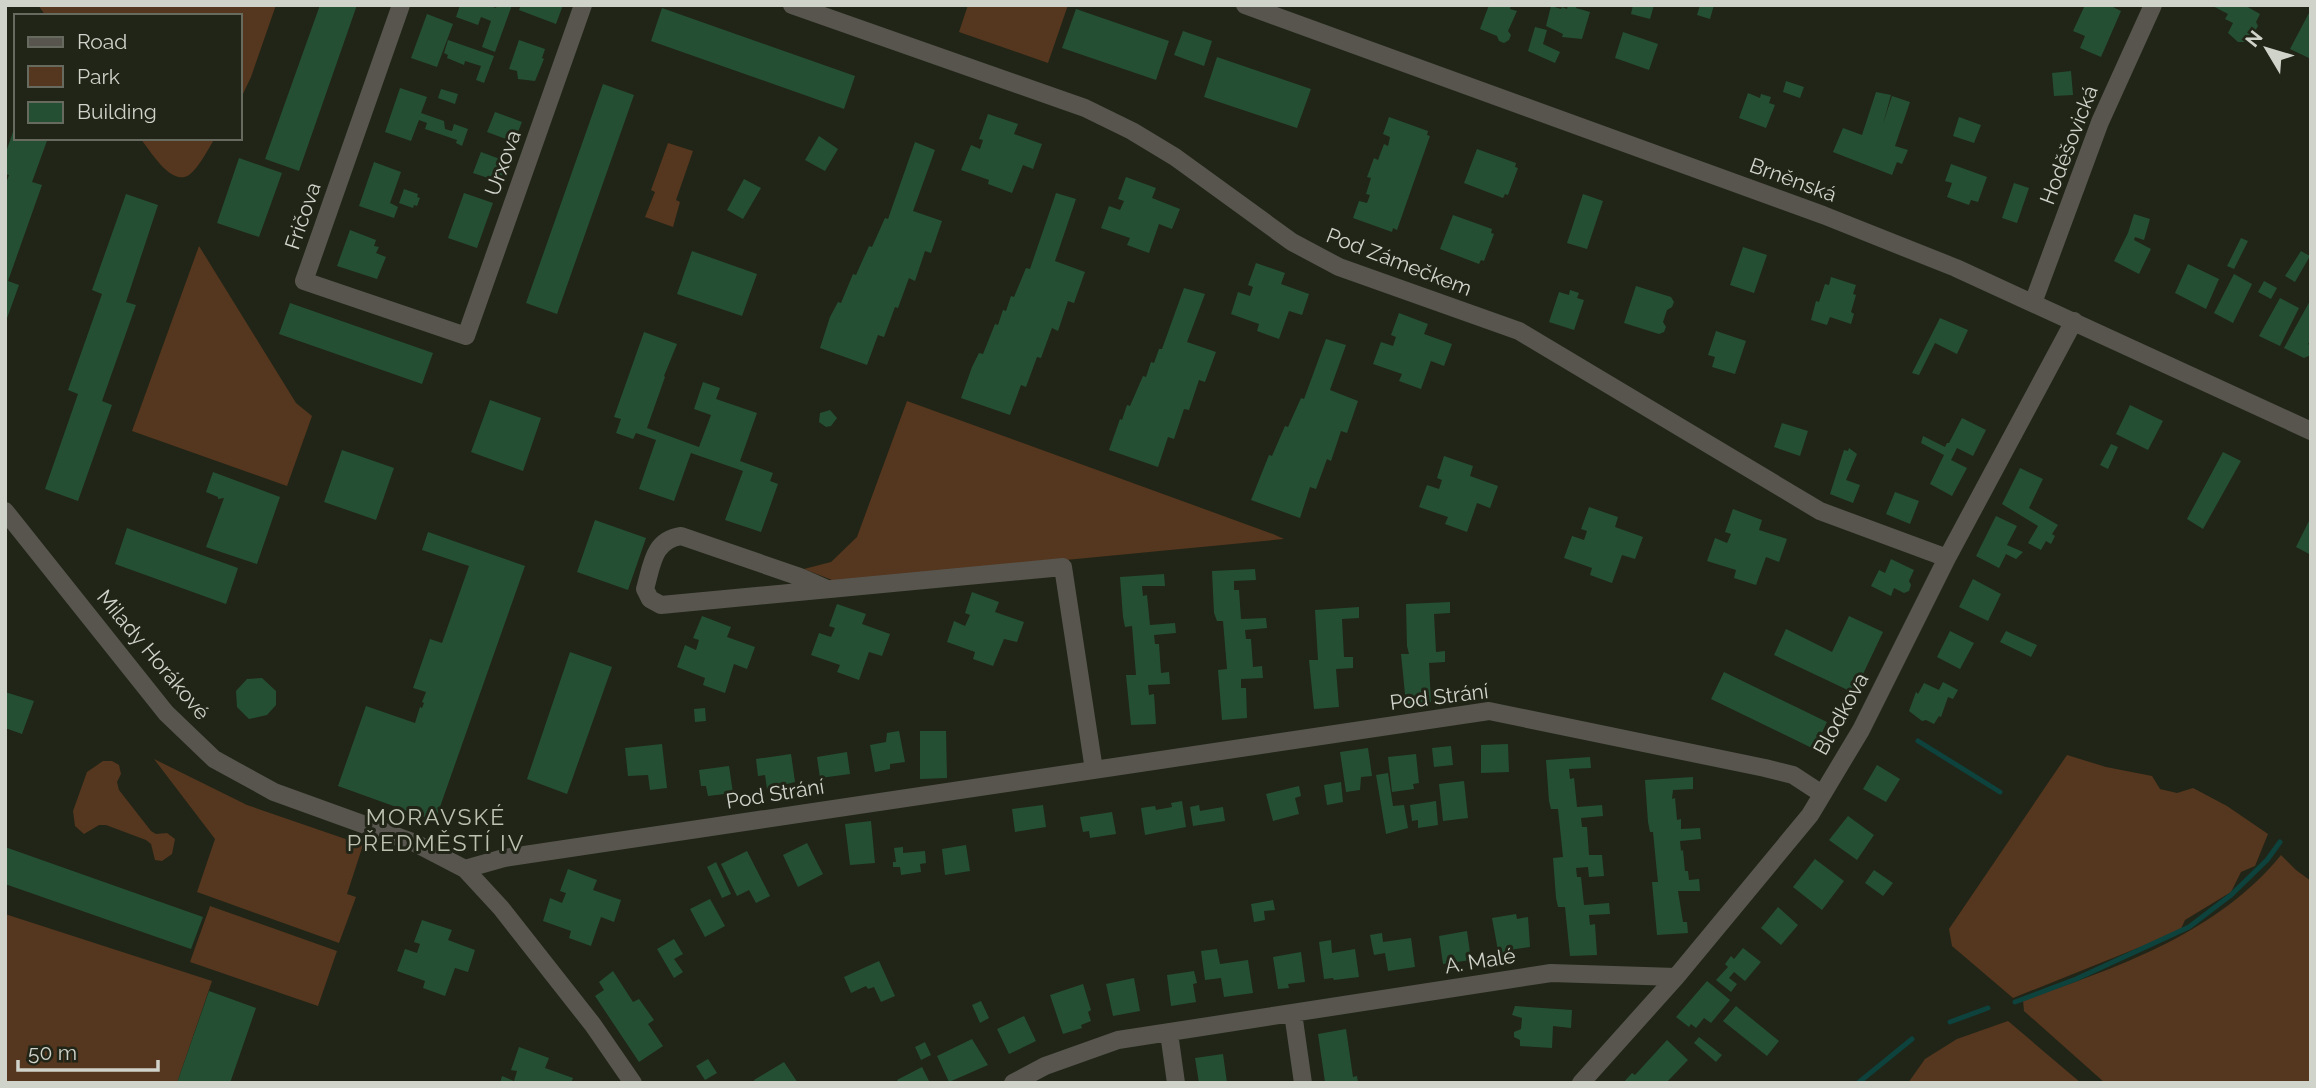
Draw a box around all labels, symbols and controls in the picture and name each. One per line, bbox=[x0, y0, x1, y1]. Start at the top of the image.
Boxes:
legend bbox=[14, 14, 242, 140]
north arrow bbox=[2232, 14, 2302, 84]
text: N bbox=[2240, 26, 2267, 51]
text: Road bbox=[77, 29, 127, 54]
text: Park bbox=[77, 64, 120, 89]
street label: Hoděšovická bbox=[2034, 82, 2103, 208]
text: Building bbox=[77, 99, 157, 124]
street label: Urxova bbox=[479, 127, 526, 199]
street label: Brněnská bbox=[1746, 152, 1840, 207]
street label: Fričova bbox=[279, 179, 326, 253]
street label: Pod Zámečkem bbox=[1323, 222, 1475, 301]
street label: Milady Horákové bbox=[92, 585, 215, 725]
street label: Blodkova bbox=[1808, 668, 1873, 759]
street label: Pod Strání bbox=[1388, 678, 1490, 715]
street label: Pod Strání bbox=[724, 773, 826, 814]
district label: MORAVSKÉ PŘEDMĚSTÍ IV bbox=[347, 803, 525, 856]
street label: A. Malé bbox=[1443, 943, 1517, 978]
scale bar bbox=[18, 1028, 158, 1072]
text: 50 m bbox=[28, 1040, 77, 1065]

